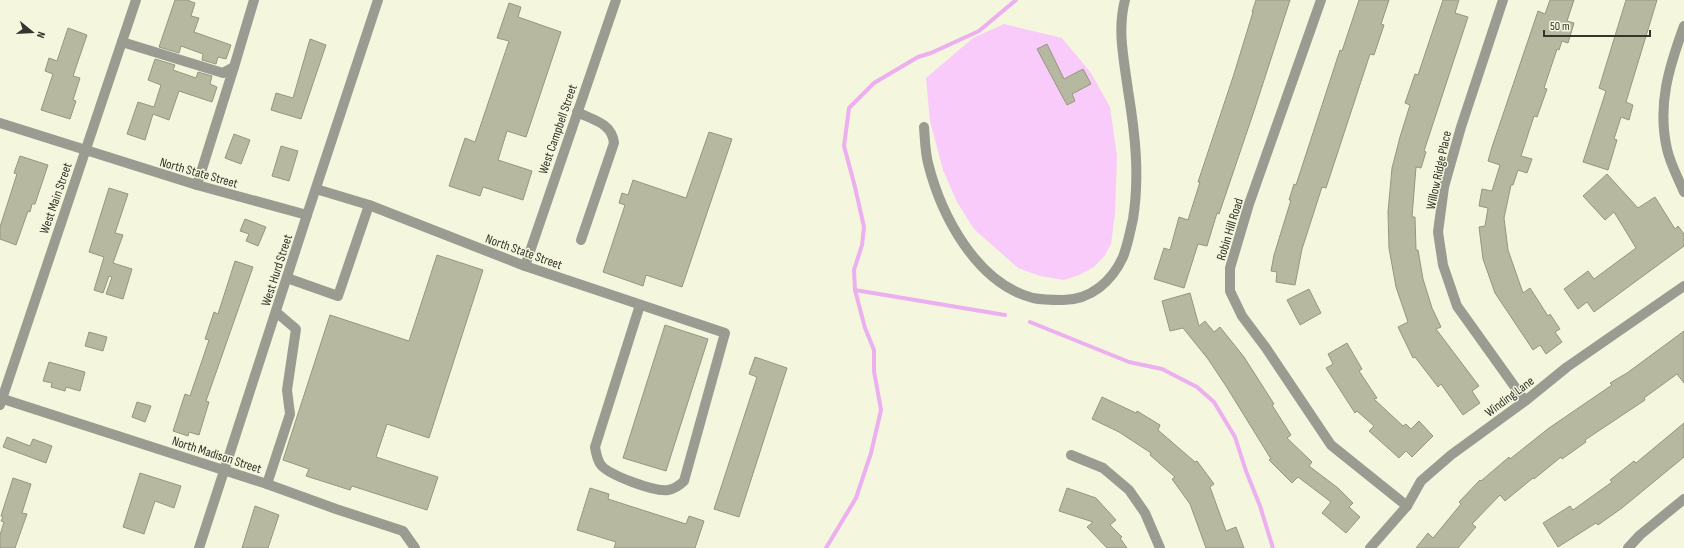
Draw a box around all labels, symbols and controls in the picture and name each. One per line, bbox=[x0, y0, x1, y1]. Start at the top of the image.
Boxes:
north arrow bbox=[12, 12, 52, 52]
scale bar bbox=[1544, 12, 1650, 38]
text: 50 m bbox=[1550, 19, 1570, 34]
text: N bbox=[34, 30, 48, 40]
street label: West Campbell Street bbox=[535, 82, 581, 176]
street label: Willow Ridge Place bbox=[1423, 129, 1455, 211]
street label: North State Street bbox=[158, 154, 240, 192]
street label: West Main Street bbox=[36, 161, 76, 236]
street label: Robin Hill Road bbox=[1213, 196, 1247, 262]
street label: North State Street bbox=[483, 231, 564, 273]
street label: West Hurd Street bbox=[258, 232, 296, 308]
street label: Winding Lane bbox=[1482, 373, 1537, 421]
street label: North Madison Street bbox=[170, 433, 264, 477]

